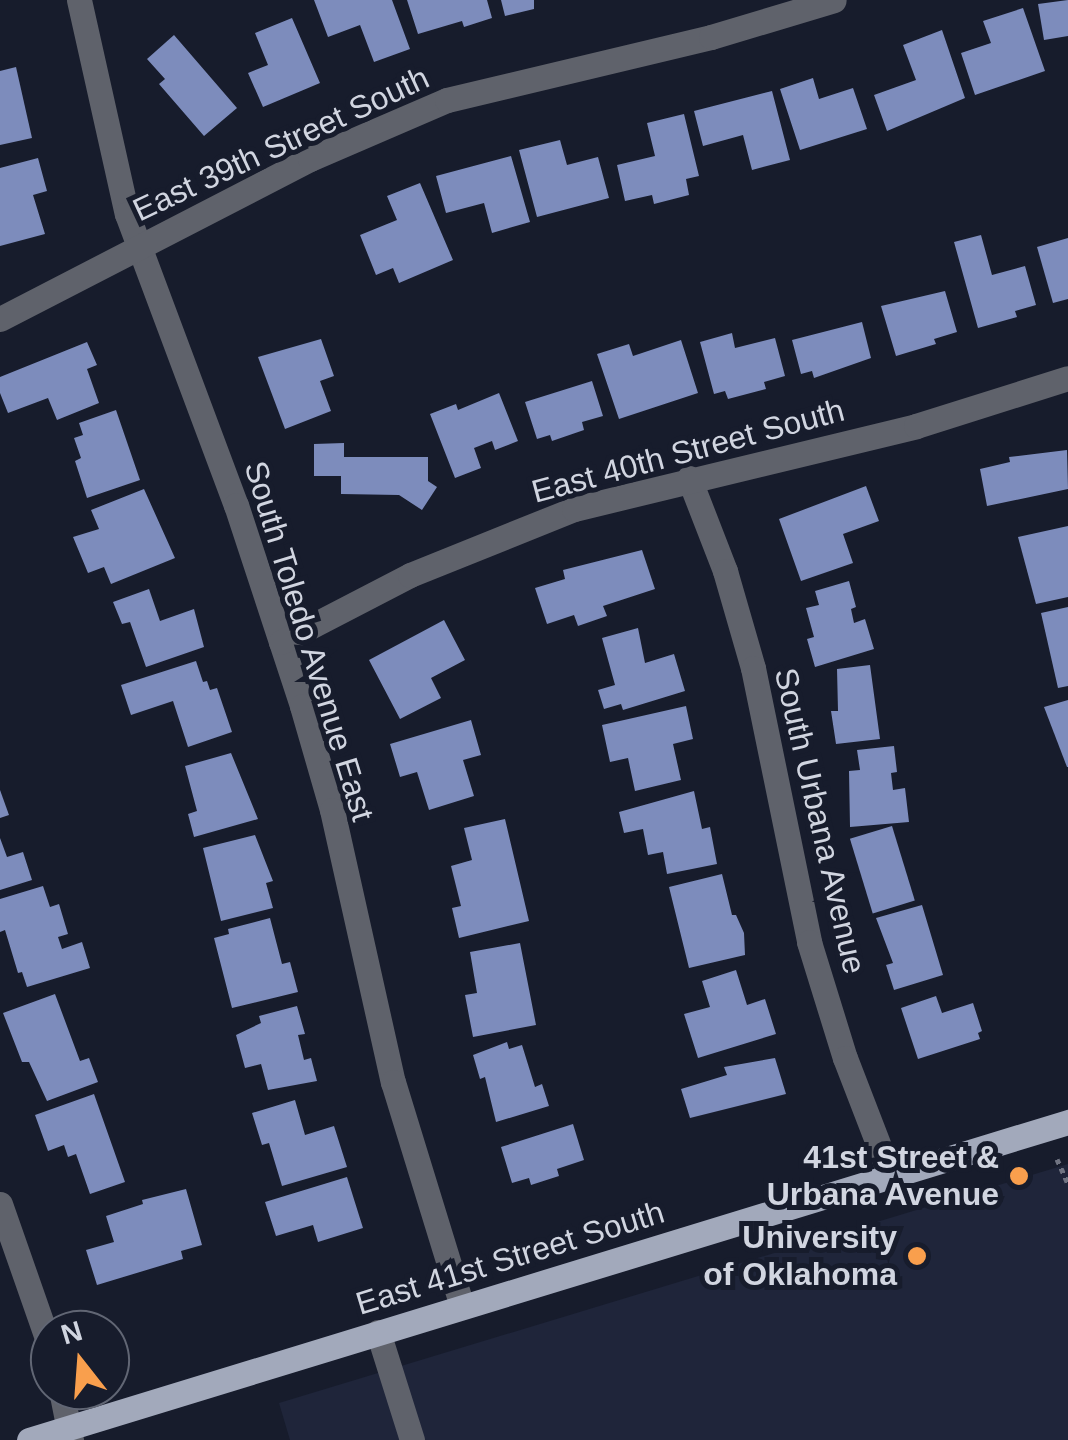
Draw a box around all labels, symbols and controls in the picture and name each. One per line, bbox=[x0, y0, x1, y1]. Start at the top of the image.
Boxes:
street label: East 39th Street South bbox=[127, 59, 435, 229]
street label: East 40th Street South bbox=[528, 391, 848, 511]
street label: South Toledo Avenue East bbox=[236, 455, 382, 827]
street label: South Urbana Avenue bbox=[766, 664, 874, 978]
place label: 41st Street & Urbana Avenue bbox=[765, 1139, 999, 1214]
marker: 41st Street & Urbana Avenue bbox=[1008, 1165, 1030, 1187]
street label: East 41st Street South bbox=[351, 1193, 669, 1323]
place label: University of Oklahoma bbox=[703, 1219, 897, 1294]
marker: University of Oklahoma bbox=[906, 1245, 928, 1267]
north arrow bbox=[30, 1310, 130, 1410]
text: N bbox=[57, 1315, 86, 1351]

